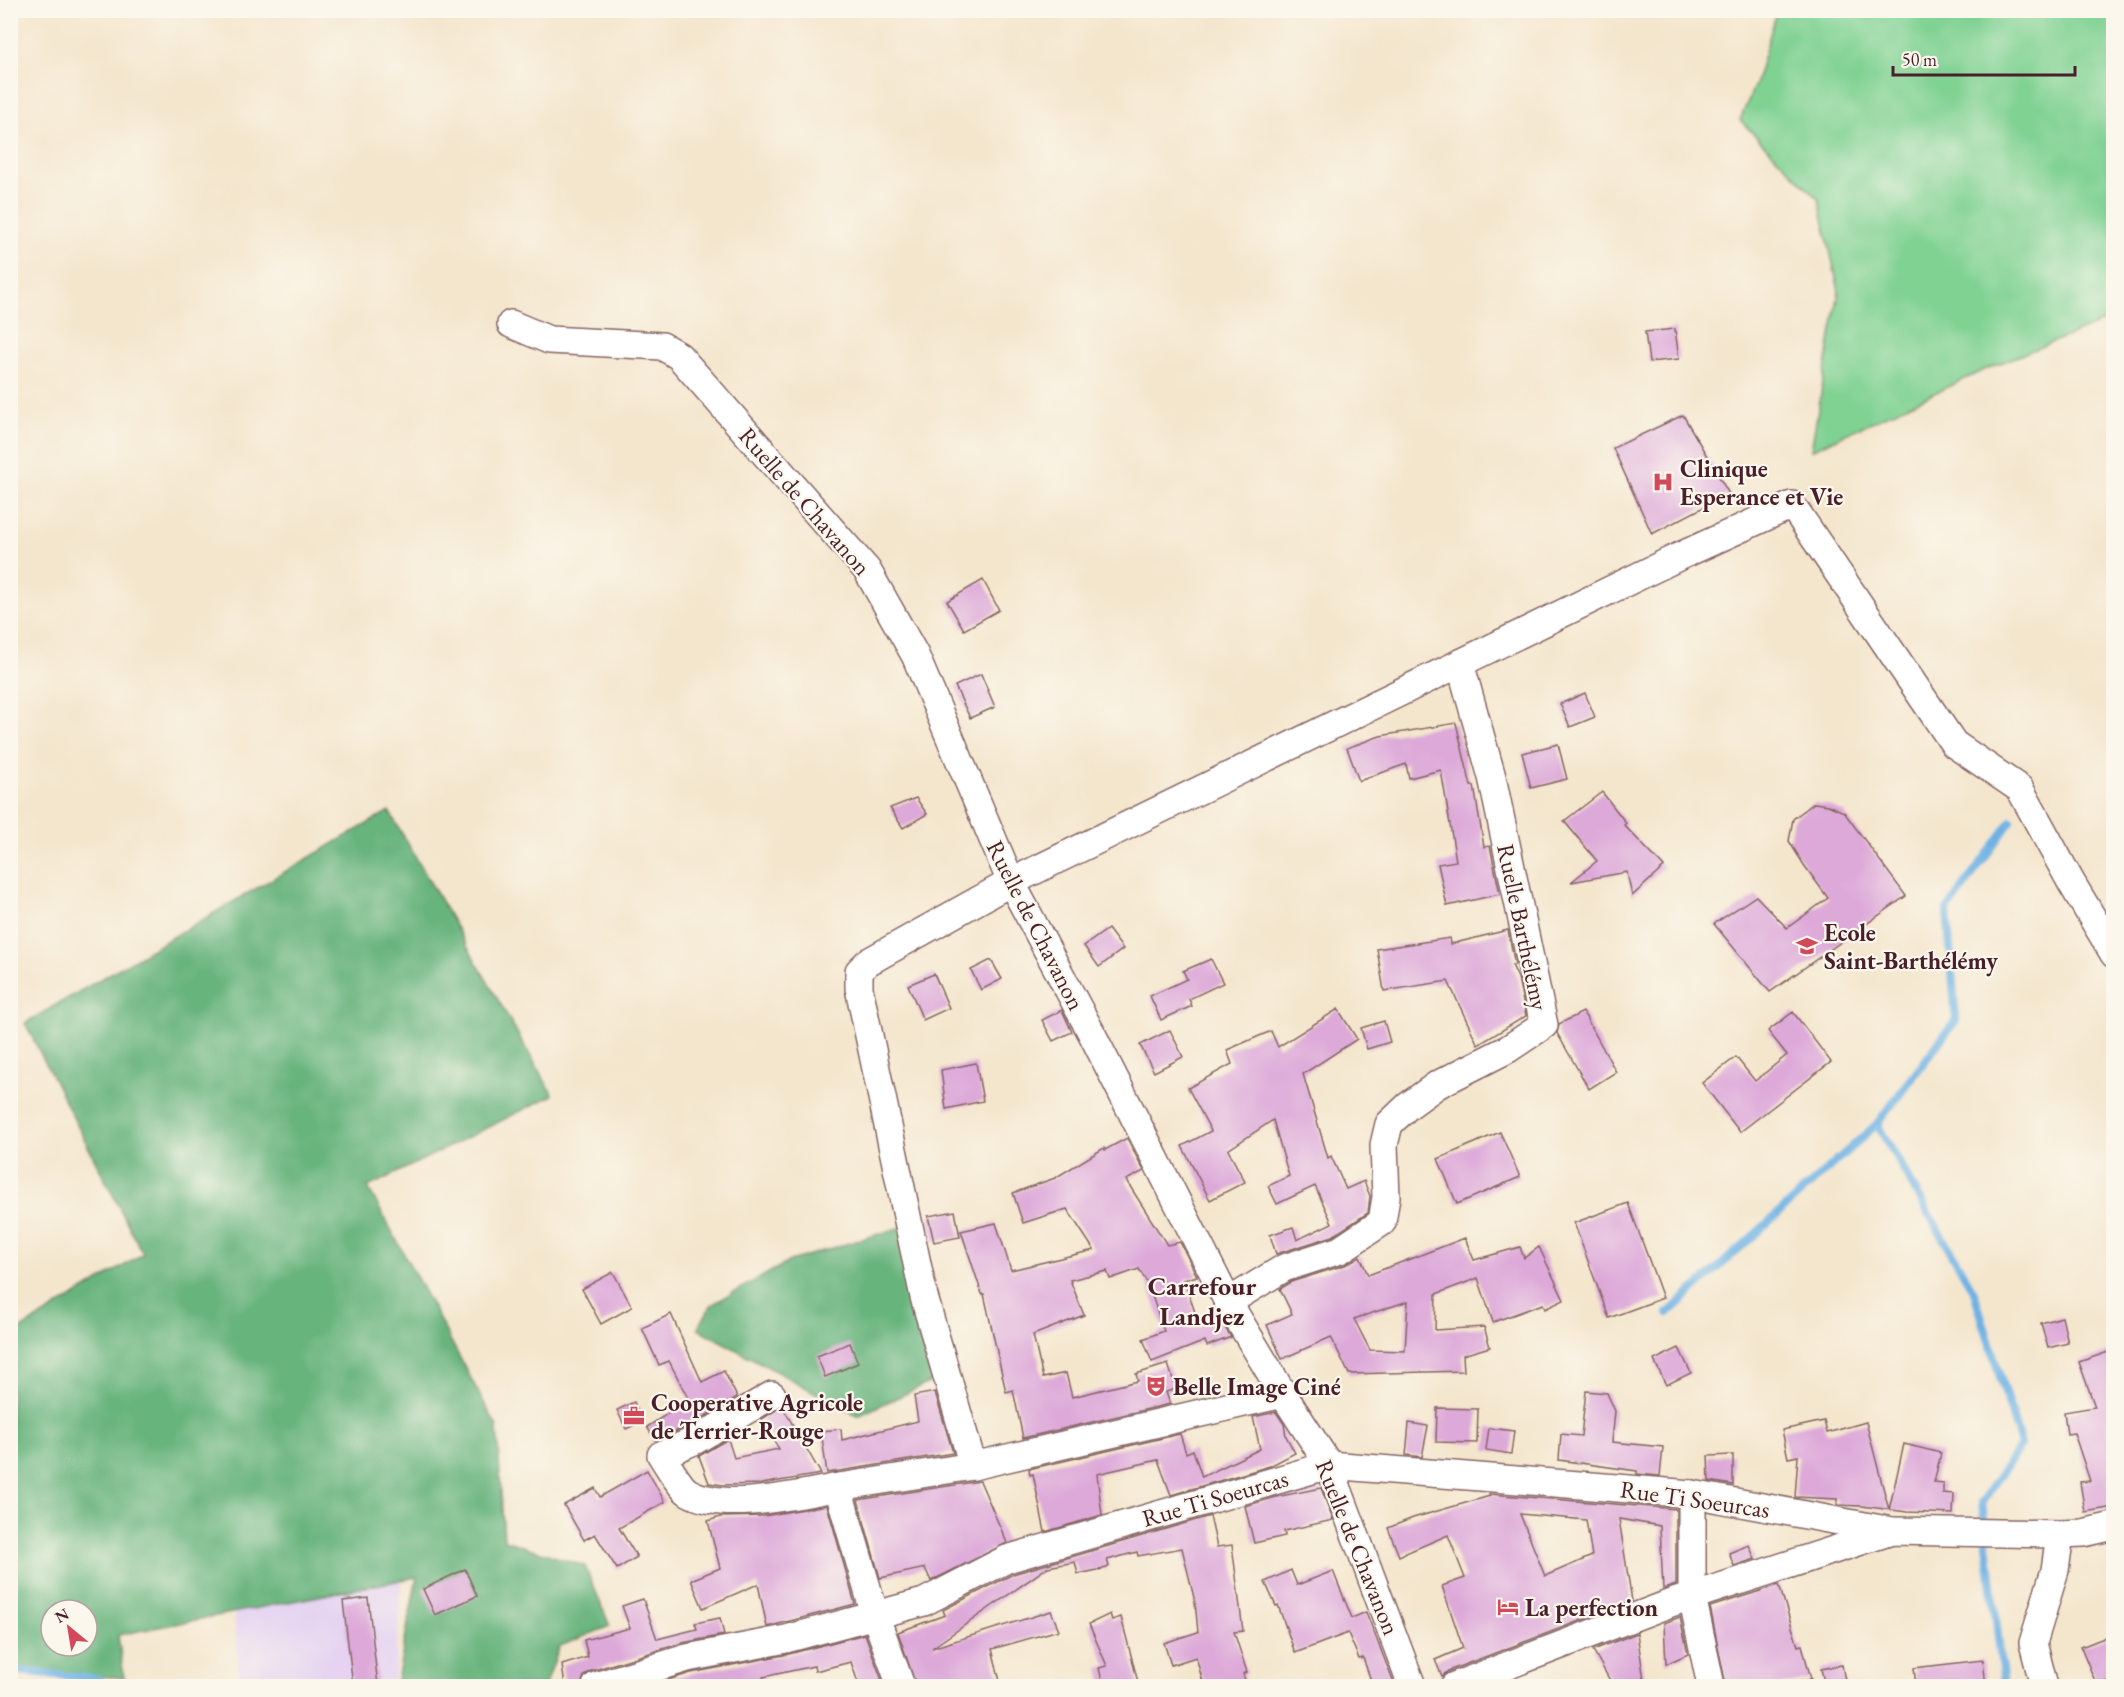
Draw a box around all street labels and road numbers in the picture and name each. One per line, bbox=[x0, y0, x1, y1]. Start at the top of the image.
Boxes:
street label: Ruelle de Chavanon bbox=[732, 420, 878, 582]
street label: Ruelle de Chavanon bbox=[980, 835, 1092, 1015]
street label: Ruelle Barthélémy bbox=[1490, 841, 1556, 1013]
street label: Ruelle de Chavanon bbox=[1309, 1455, 1407, 1640]
street label: Rue Ti Soeurcas bbox=[1138, 1462, 1292, 1534]
street label: Rue Ti Soeurcas bbox=[1618, 1473, 1772, 1525]

